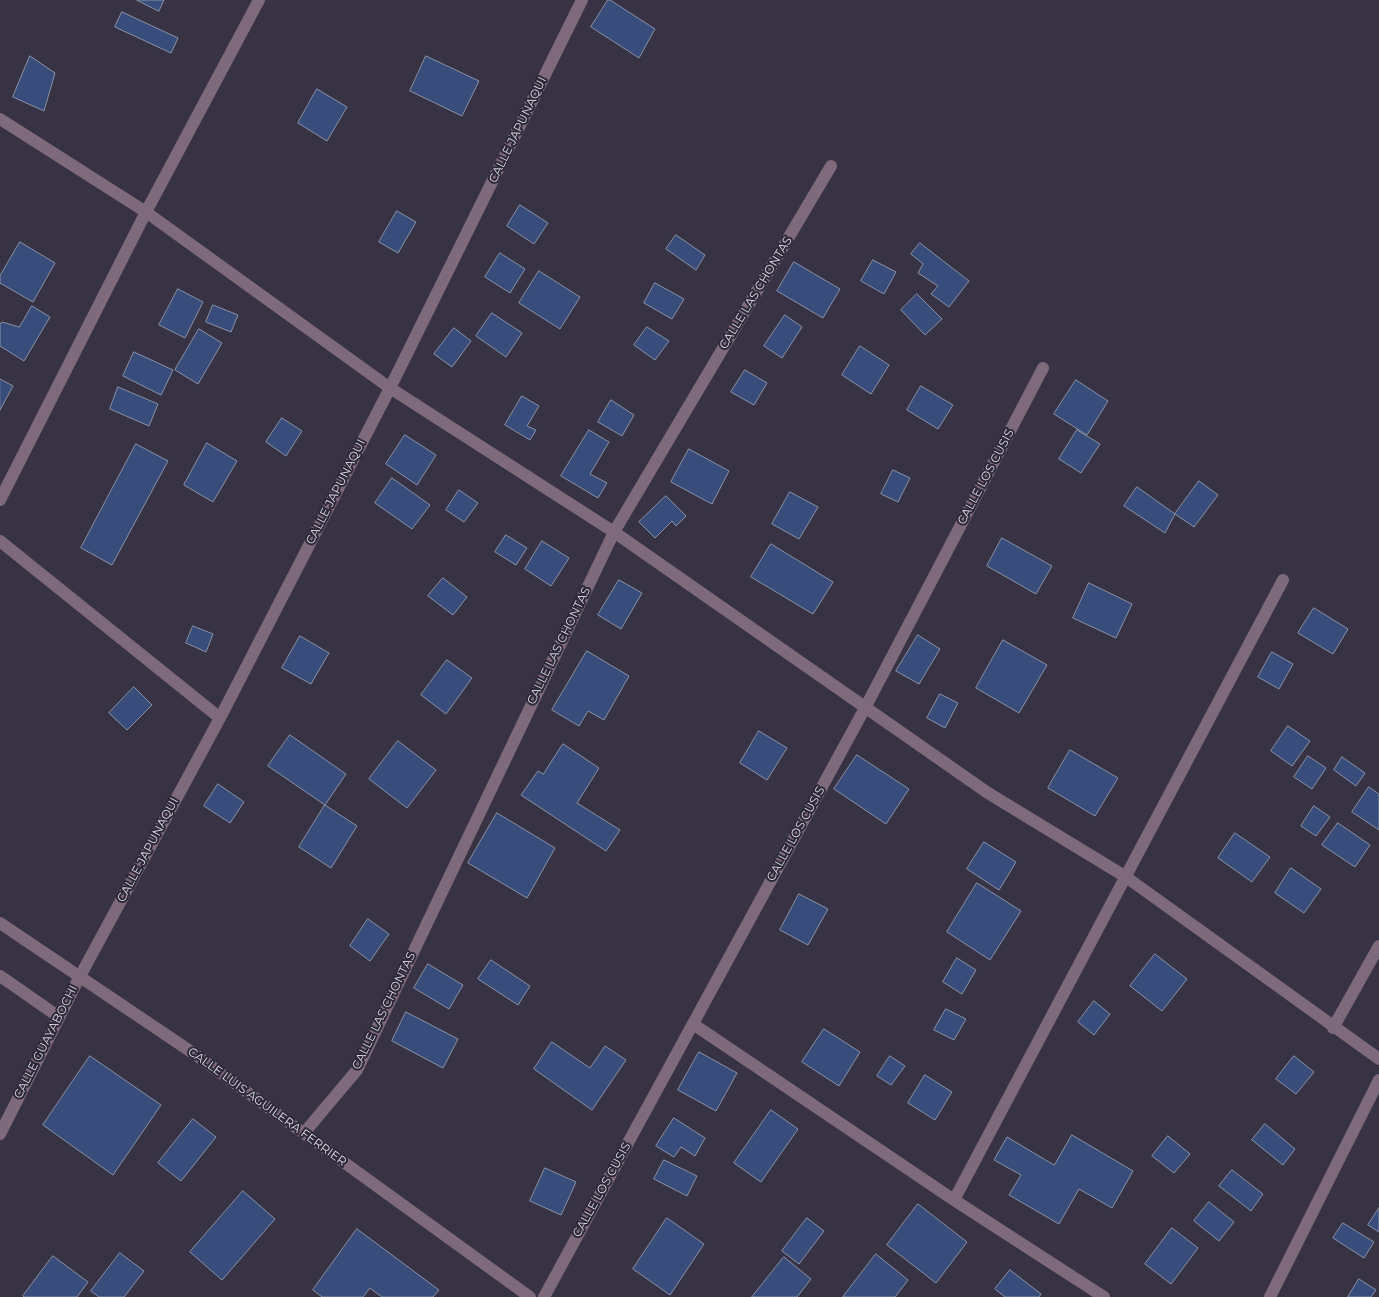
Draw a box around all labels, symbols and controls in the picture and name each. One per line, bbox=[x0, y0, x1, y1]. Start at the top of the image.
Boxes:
street label: CALLE JAPUNAQUI bbox=[486, 75, 550, 185]
street label: CALLE LAS CHONTAS bbox=[717, 234, 795, 352]
street label: CALLE LOS CUSIS bbox=[955, 427, 1017, 527]
street label: CALLE JAPUNAQUI bbox=[303, 437, 369, 547]
street label: CALLE LAS CHONTAS bbox=[524, 585, 594, 707]
street label: CALLE LOS CUSIS bbox=[764, 784, 828, 884]
street label: CALLE JAPUNAQUI bbox=[114, 795, 182, 905]
street label: CALLE LAS CHONTAS bbox=[349, 950, 419, 1072]
street label: CALLE GUAYABOCHI bbox=[11, 983, 81, 1101]
street label: CALLE LUIS AGUILERA FERRIER bbox=[185, 1045, 349, 1169]
street label: CALLE LOS CUSIS bbox=[570, 1140, 634, 1240]

